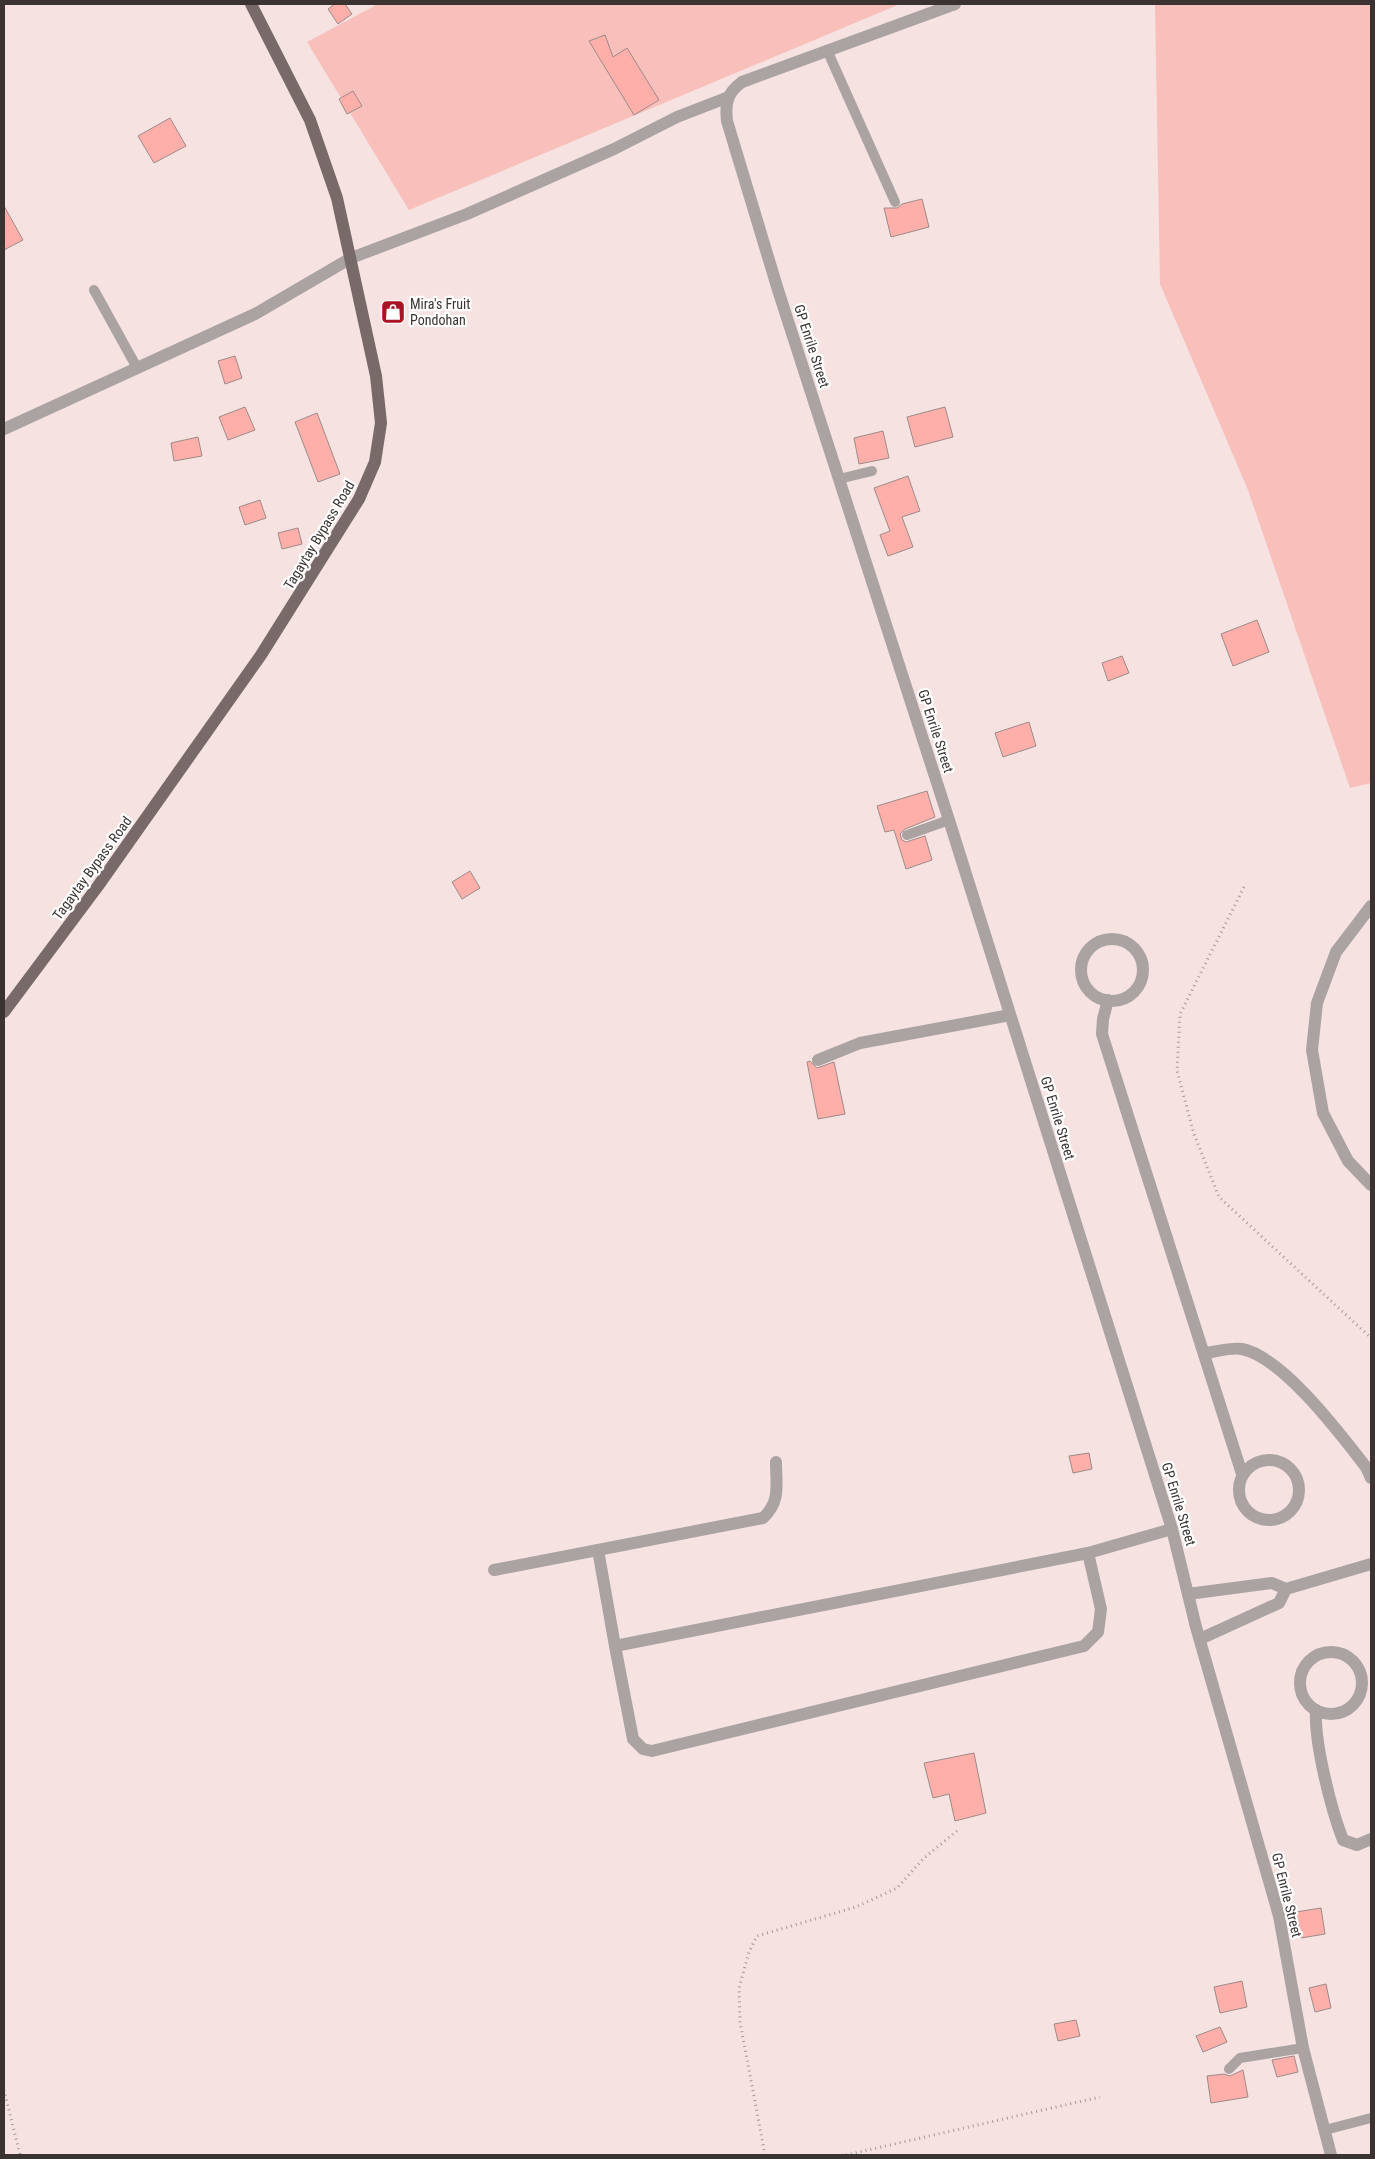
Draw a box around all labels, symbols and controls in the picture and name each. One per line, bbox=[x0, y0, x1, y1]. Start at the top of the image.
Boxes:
place label: Mira's Fruit Pondohan bbox=[410, 296, 470, 328]
shop icon: Mira's Fruit Pondohan bbox=[380, 299, 406, 325]
street label: GP Enrile Street bbox=[791, 303, 833, 389]
street label: Tagaytay Bypass Road bbox=[280, 478, 358, 592]
street label: GP Enrile Street bbox=[915, 688, 957, 774]
street label: Tagaytay Bypass Road bbox=[49, 813, 135, 923]
street label: GP Enrile Street bbox=[1038, 1074, 1078, 1162]
street label: GP Enrile Street bbox=[1159, 1460, 1199, 1548]
street label: GP Enrile Street bbox=[1269, 1851, 1305, 1939]

